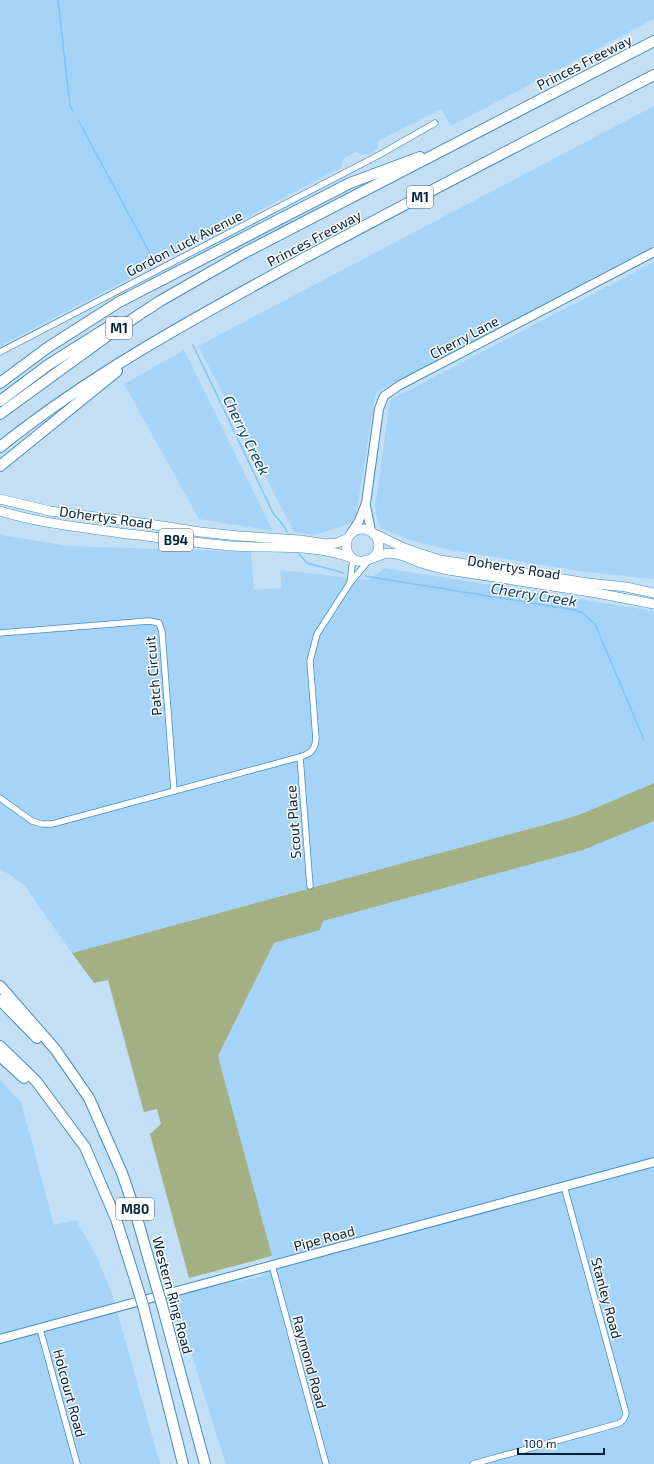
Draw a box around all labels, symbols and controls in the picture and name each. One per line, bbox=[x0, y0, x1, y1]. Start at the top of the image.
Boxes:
street label: Princes Freeway bbox=[534, 30, 635, 93]
road number: M1 bbox=[407, 186, 433, 208]
street label: Gordon Luck Avenue bbox=[123, 206, 245, 280]
street label: Princes Freeway bbox=[264, 206, 365, 270]
street label: Cherry Lane bbox=[427, 312, 501, 362]
road number: M1 bbox=[106, 317, 132, 339]
water label: Cherry Creek bbox=[219, 392, 274, 479]
street label: Dohertys Road bbox=[58, 502, 154, 532]
road number: B94 bbox=[159, 529, 193, 551]
street label: Dohertys Road bbox=[466, 551, 562, 583]
water label: Cherry Creek bbox=[490, 578, 578, 611]
street label: Patch Circuit bbox=[141, 635, 165, 717]
street label: Scout Place bbox=[282, 785, 304, 859]
road number: M80 bbox=[116, 1198, 154, 1220]
street label: Pipe Road bbox=[292, 1222, 356, 1254]
street label: Western Ring Road bbox=[149, 1234, 197, 1356]
street label: Stanley Road bbox=[588, 1256, 626, 1340]
street label: Raymond Road bbox=[289, 1314, 331, 1410]
street label: Holcourt Road bbox=[50, 1347, 90, 1439]
scale bar bbox=[518, 1430, 604, 1456]
text: 100 m bbox=[524, 1436, 556, 1450]

